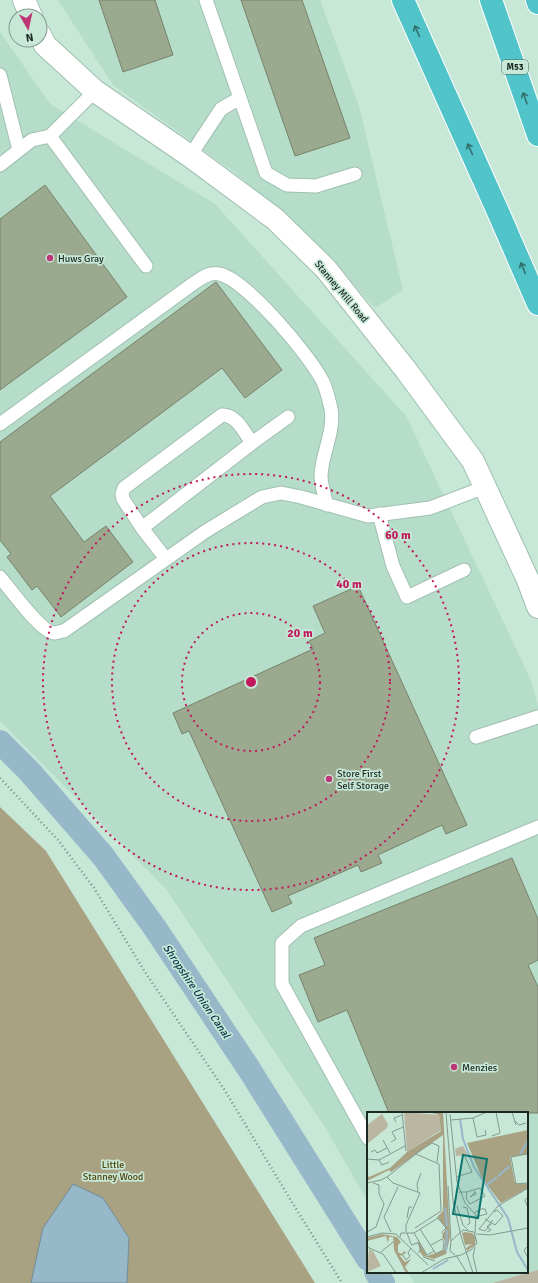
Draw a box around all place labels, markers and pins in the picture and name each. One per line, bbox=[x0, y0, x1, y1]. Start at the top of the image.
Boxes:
marker: Huws Gray bbox=[45, 253, 55, 263]
place label: Huws Gray bbox=[58, 253, 104, 265]
centre of rings bbox=[244, 675, 258, 689]
place label: Store First Self Storage bbox=[337, 768, 389, 792]
marker: Store First Self Storage bbox=[324, 774, 334, 784]
marker: Menzies bbox=[449, 1062, 459, 1072]
place label: Menzies bbox=[462, 1062, 498, 1074]

